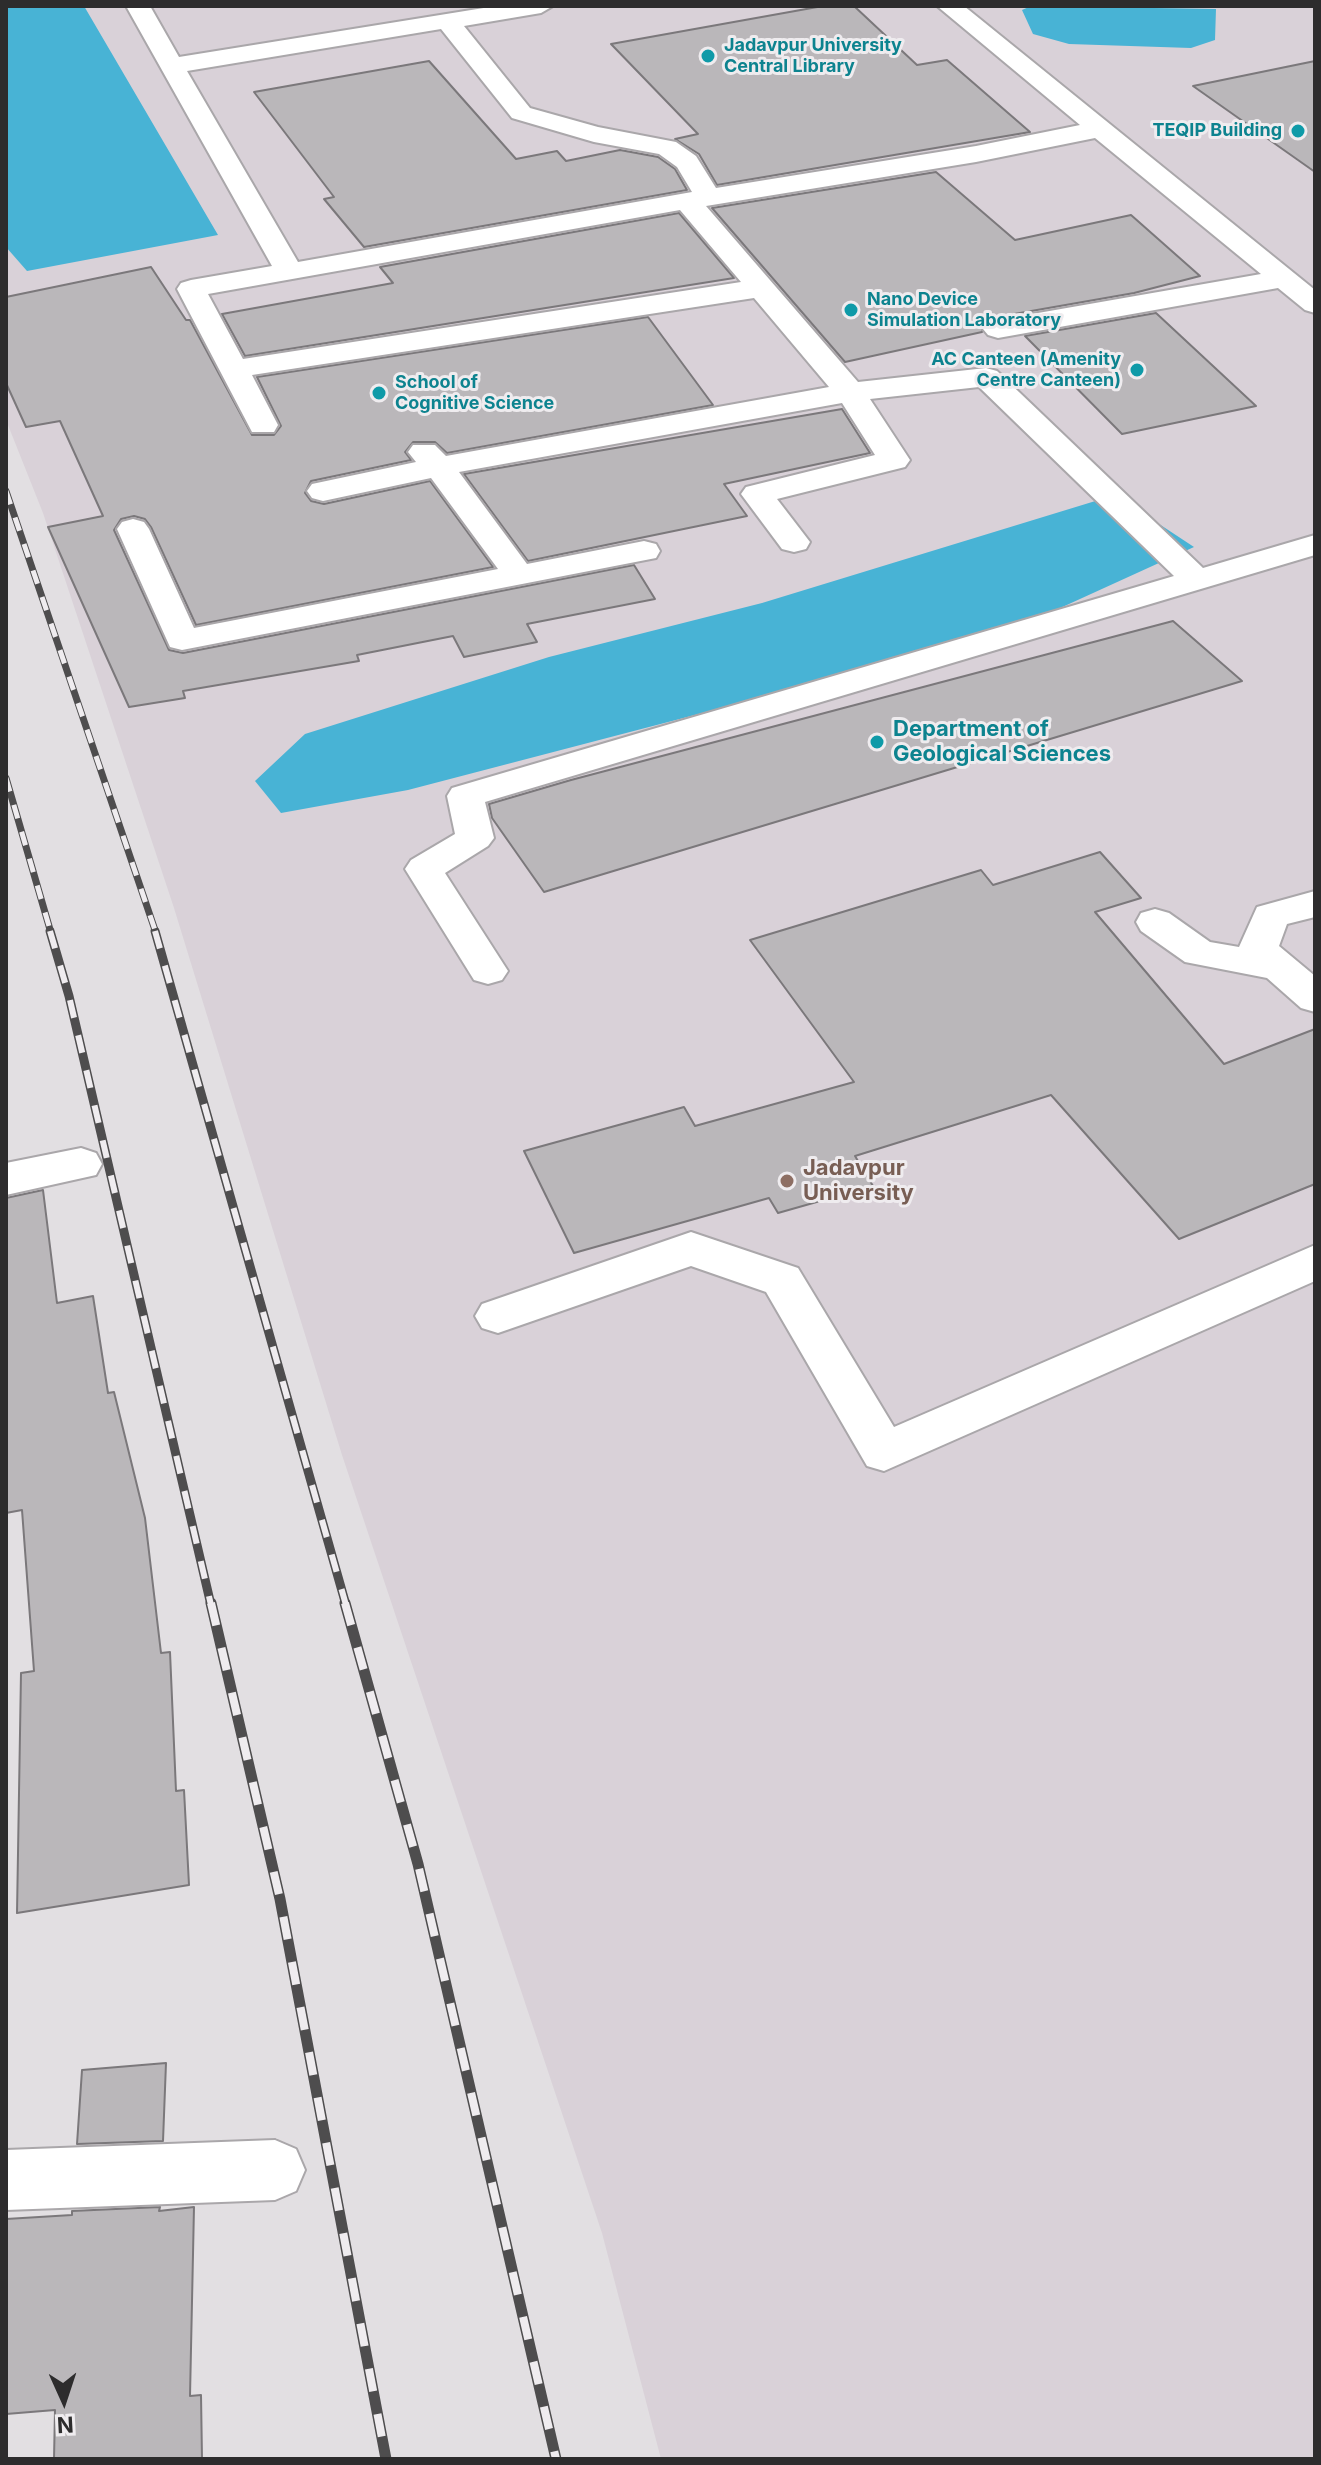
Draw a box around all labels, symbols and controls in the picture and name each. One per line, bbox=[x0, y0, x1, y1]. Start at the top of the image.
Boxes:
place label: Jadavpur University Central Library bbox=[724, 35, 902, 78]
marker: Jadavpur University Central Library bbox=[699, 47, 717, 65]
place label: TEQIP Building bbox=[1152, 120, 1282, 142]
marker: TEQIP Building bbox=[1289, 122, 1307, 140]
place label: Nano Device Simulation Laboratory bbox=[867, 289, 1061, 332]
marker: Nano Device Simulation Laboratory bbox=[842, 301, 860, 319]
place label: AC Canteen (Amenity Centre Canteen) bbox=[931, 349, 1121, 392]
marker: AC Canteen (Amenity Centre Canteen) bbox=[1128, 361, 1146, 379]
place label: School of Cognitive Science bbox=[395, 372, 554, 414]
marker: School of Cognitive Science bbox=[370, 384, 388, 402]
place label: Department of Geological Sciences bbox=[893, 716, 1111, 768]
marker: Department of Geological Sciences bbox=[868, 733, 886, 751]
place label: Jadavpur University bbox=[803, 1155, 914, 1206]
marker: Jadavpur University bbox=[778, 1172, 796, 1190]
north arrow bbox=[24, 2361, 104, 2441]
text: N bbox=[56, 2412, 74, 2438]

